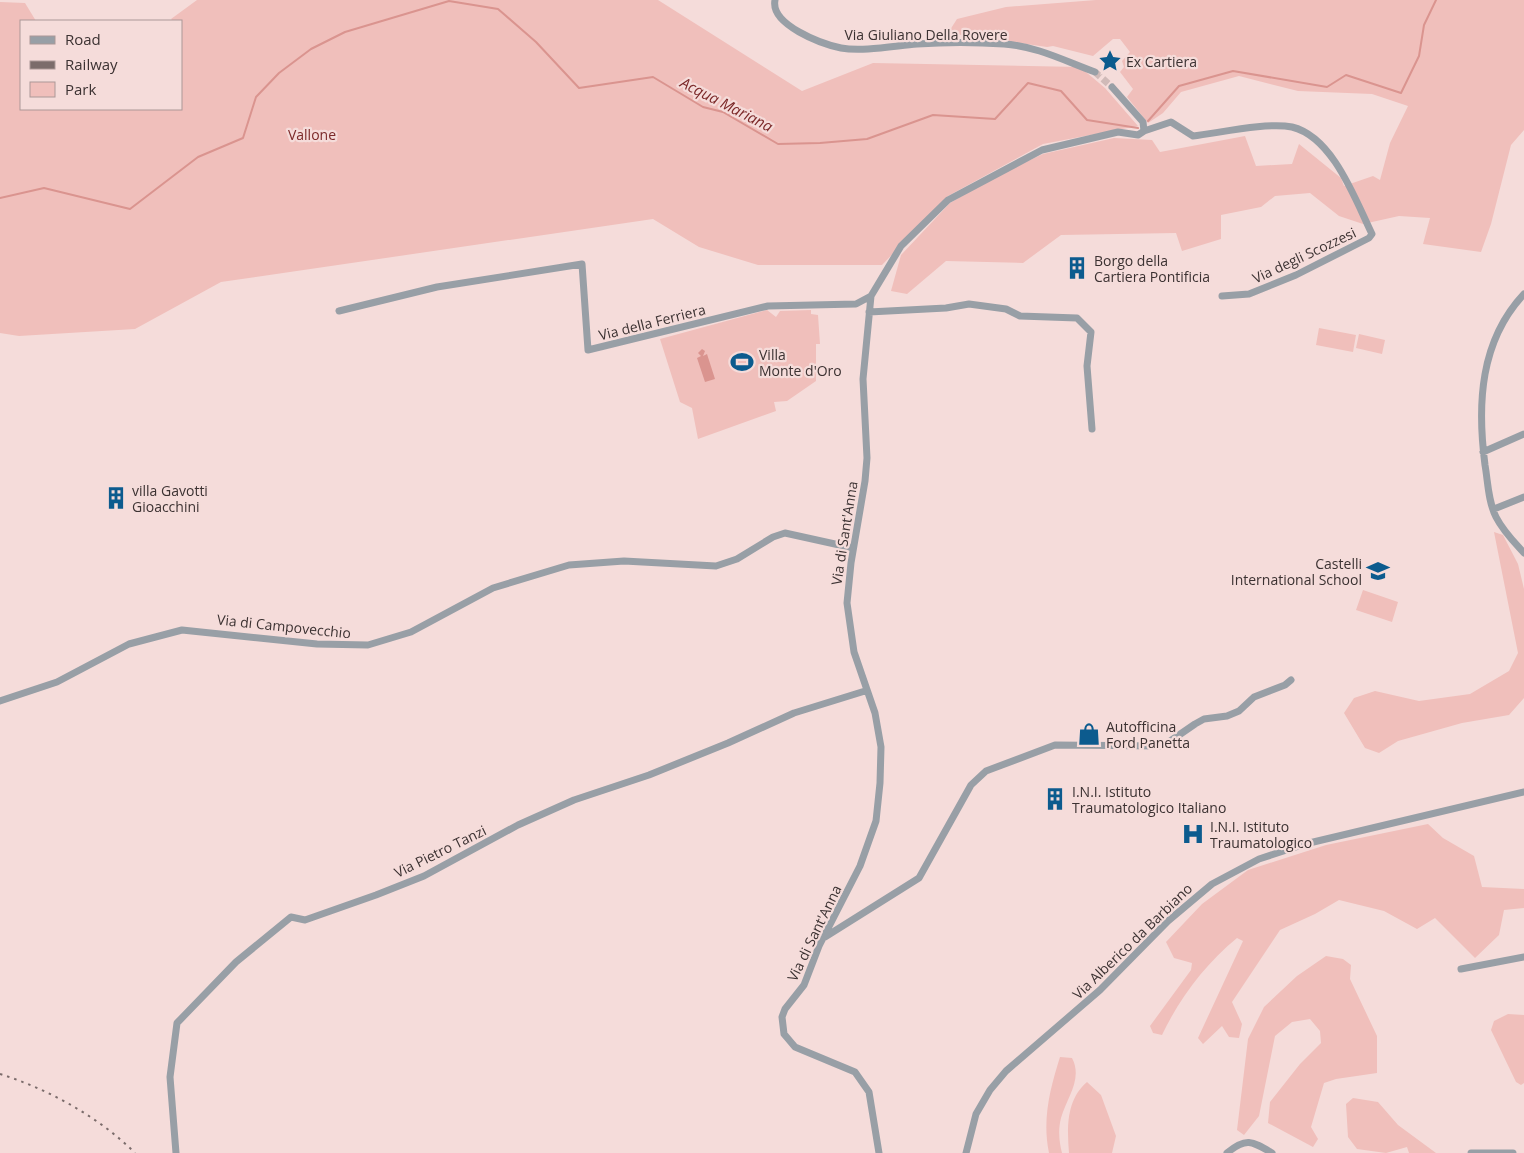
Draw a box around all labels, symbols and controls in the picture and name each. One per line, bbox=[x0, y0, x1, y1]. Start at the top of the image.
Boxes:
legend bbox=[20, 20, 182, 110]
street label: Via Giuliano Della Rovere bbox=[844, 25, 1008, 44]
text: Road bbox=[65, 29, 101, 49]
place icon: Ex Cartiera bbox=[1097, 48, 1123, 74]
place label: Ex Cartiera bbox=[1126, 52, 1197, 71]
text: Railway bbox=[65, 54, 118, 74]
water label: Acqua Mariana bbox=[676, 72, 777, 136]
text: Park bbox=[65, 79, 96, 99]
park label: Vallone bbox=[288, 125, 336, 144]
street label: Via degli Scozzesi bbox=[1249, 223, 1359, 287]
place label: Borgo della Cartiera Pontificia bbox=[1094, 251, 1210, 286]
building icon: Borgo della Cartiera Pontificia bbox=[1064, 255, 1090, 281]
street label: Via della Ferriera bbox=[597, 300, 707, 344]
place label: Villa Monte d'Oro bbox=[759, 345, 842, 380]
sports icon: Villa Monte d'Oro bbox=[729, 349, 755, 375]
street label: Via di Sant'Anna bbox=[826, 480, 862, 586]
place label: villa Gavotti Gioacchini bbox=[132, 481, 208, 516]
building icon: villa Gavotti Gioacchini bbox=[103, 485, 129, 511]
place label: Castelli International School bbox=[1231, 554, 1362, 589]
school or university icon: Castelli International School bbox=[1365, 558, 1391, 584]
street label: Via di Campovecchio bbox=[216, 610, 352, 642]
place label: Autofficina Ford Panetta bbox=[1106, 717, 1190, 752]
shop icon: Autofficina Ford Panetta bbox=[1076, 721, 1102, 747]
place label: I.N.I. Istituto Traumatologico Italiano bbox=[1072, 782, 1226, 817]
building icon: I.N.I. Istituto Traumatologico Italiano bbox=[1042, 786, 1068, 812]
place label: I.N.I. Istituto Traumatologico bbox=[1210, 817, 1312, 852]
street label: Via Pietro Tanzi bbox=[391, 821, 489, 881]
hospital icon: I.N.I. Istituto Traumatologico bbox=[1180, 821, 1206, 847]
street label: Via Alberico da Barbiano bbox=[1068, 879, 1196, 1003]
street label: Via di Sant'Anna bbox=[782, 882, 846, 984]

